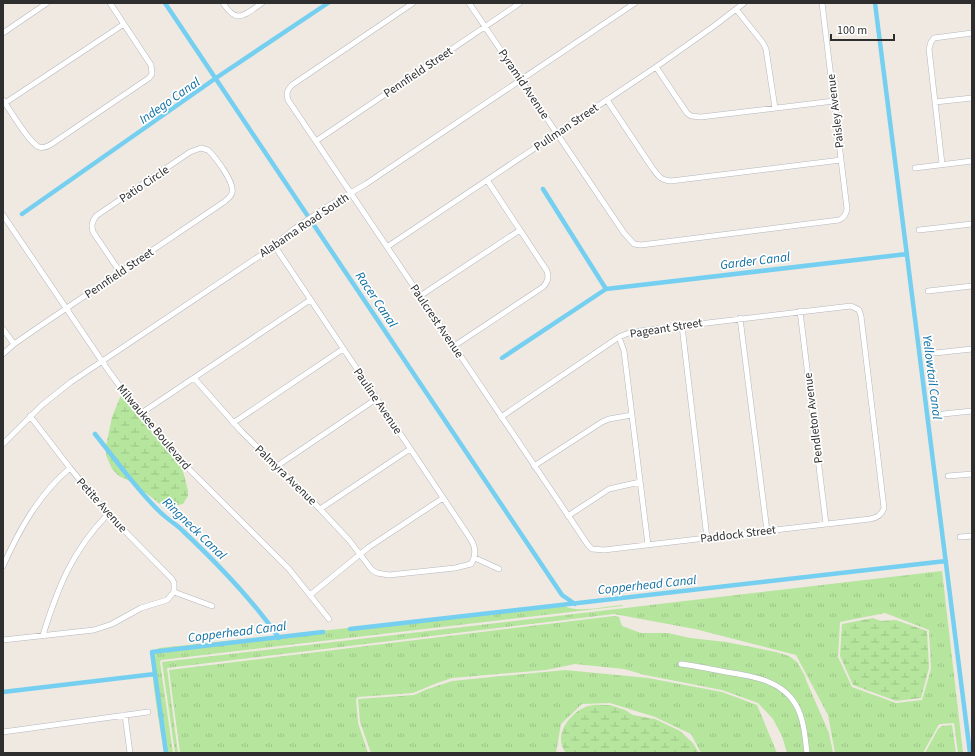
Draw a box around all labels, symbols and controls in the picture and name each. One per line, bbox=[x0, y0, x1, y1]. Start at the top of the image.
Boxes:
scale bar bbox=[831, 16, 894, 42]
text: 100 m bbox=[837, 22, 867, 39]
street label: Pennfield Street bbox=[380, 43, 456, 102]
street label: Pyramid Avenue bbox=[494, 46, 553, 123]
water label: Indego Canal bbox=[136, 73, 204, 128]
street label: Paisley Avenue bbox=[823, 73, 848, 149]
street label: Pullman Street bbox=[531, 100, 602, 155]
street label: Patio Circle bbox=[116, 162, 172, 207]
street label: Alabama Road South bbox=[256, 189, 352, 262]
street label: Pennfield Street bbox=[81, 244, 157, 303]
water label: Garder Canal bbox=[719, 248, 792, 274]
water label: Racer Canal bbox=[351, 268, 402, 332]
street label: Paulcrest Avenue bbox=[406, 281, 468, 362]
street label: Pageant Street bbox=[629, 314, 704, 343]
water label: Yellowtail Canal bbox=[918, 334, 946, 421]
street label: Pauline Avenue bbox=[349, 365, 406, 438]
street label: Pendleton Avenue bbox=[800, 372, 827, 464]
street label: Milwaukee Boulevard bbox=[113, 381, 195, 474]
street label: Palmyra Avenue bbox=[251, 441, 320, 509]
street label: Petite Avenue bbox=[72, 474, 131, 537]
water label: Ringneck Canal bbox=[158, 494, 231, 564]
street label: Paddock Street bbox=[699, 521, 777, 548]
water label: Copperhead Canal bbox=[597, 571, 698, 599]
water label: Copperhead Canal bbox=[187, 617, 288, 647]

